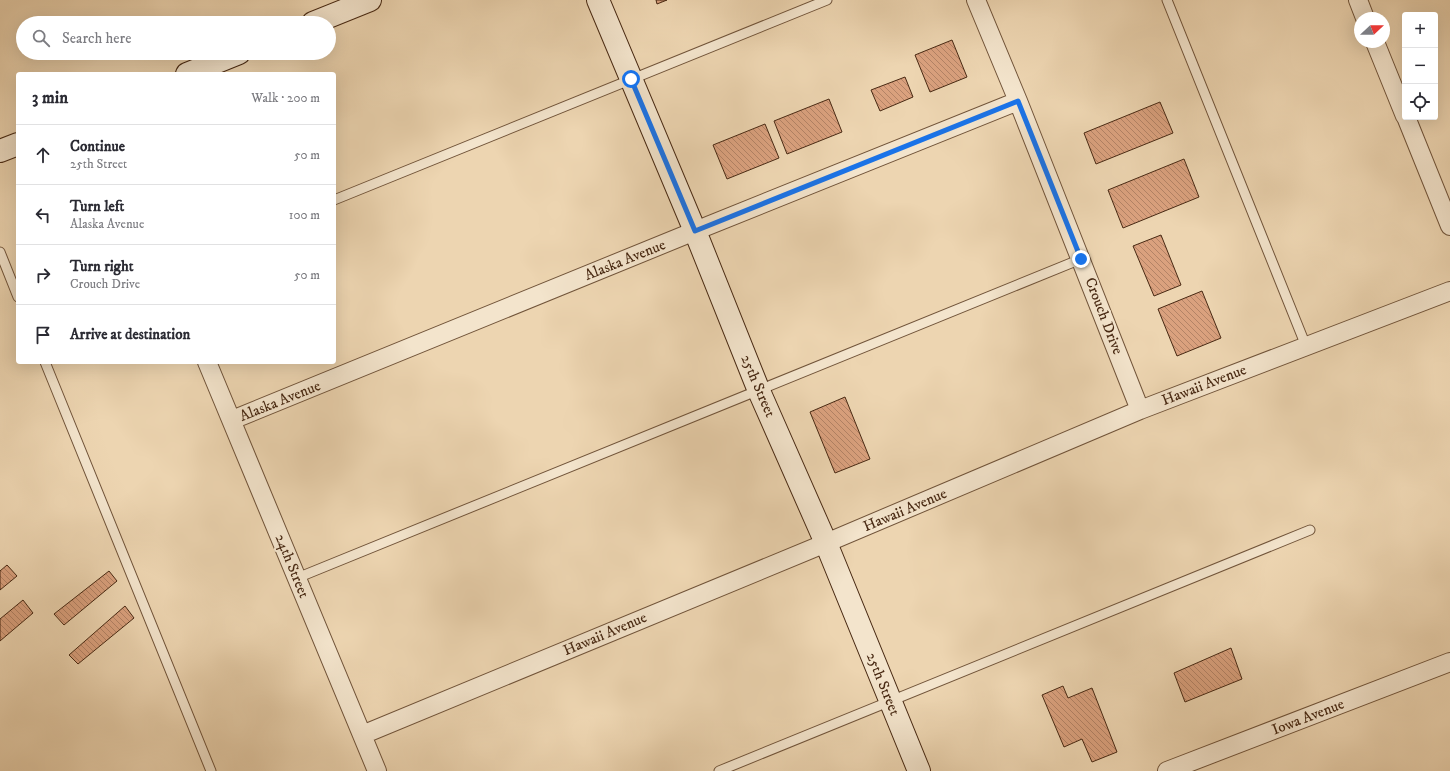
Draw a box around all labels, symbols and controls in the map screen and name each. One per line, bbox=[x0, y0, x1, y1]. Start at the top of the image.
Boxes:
north arrow bbox=[1354, 12, 1390, 48]
map controls bbox=[1402, 12, 1438, 120]
button: + bbox=[1402, 12, 1438, 48]
search box bbox=[16, 16, 336, 60]
icon: search bbox=[30, 27, 52, 49]
text: Search here bbox=[62, 29, 131, 48]
button: − bbox=[1402, 48, 1438, 84]
route start bbox=[622, 70, 640, 88]
button: locate bbox=[1402, 84, 1438, 120]
text: 3 min bbox=[32, 87, 68, 109]
text: Walk · 200 m bbox=[251, 90, 320, 106]
text: Continue bbox=[70, 137, 125, 156]
icon: ahead bbox=[32, 144, 54, 166]
text: 50 m bbox=[294, 147, 320, 163]
text: 25th Street bbox=[70, 156, 127, 172]
text: Turn left bbox=[70, 197, 124, 216]
icon: left bbox=[32, 204, 54, 226]
text: 100 m bbox=[289, 207, 320, 223]
text: Alaska Avenue bbox=[70, 216, 144, 232]
street label: Alaska Avenue bbox=[582, 235, 668, 285]
route end bbox=[1072, 250, 1090, 268]
text: Turn right bbox=[70, 257, 133, 276]
icon: right bbox=[32, 264, 54, 286]
text: 50 m bbox=[294, 267, 320, 283]
street label: Crouch Drive bbox=[1081, 275, 1127, 357]
text: Crouch Drive bbox=[70, 276, 140, 292]
icon: arrive bbox=[32, 324, 54, 346]
text: Arrive at destination bbox=[70, 325, 190, 344]
street label: 25th Street bbox=[736, 352, 780, 420]
street label: Hawaii Avenue bbox=[1159, 360, 1249, 410]
street label: Alaska Avenue bbox=[237, 376, 323, 426]
street label: Hawaii Avenue bbox=[860, 484, 950, 536]
street label: 24th Street bbox=[271, 531, 313, 601]
street label: Hawaii Avenue bbox=[560, 608, 650, 660]
street label: 25th Street bbox=[862, 650, 904, 718]
street label: Iowa Avenue bbox=[1269, 695, 1347, 739]

